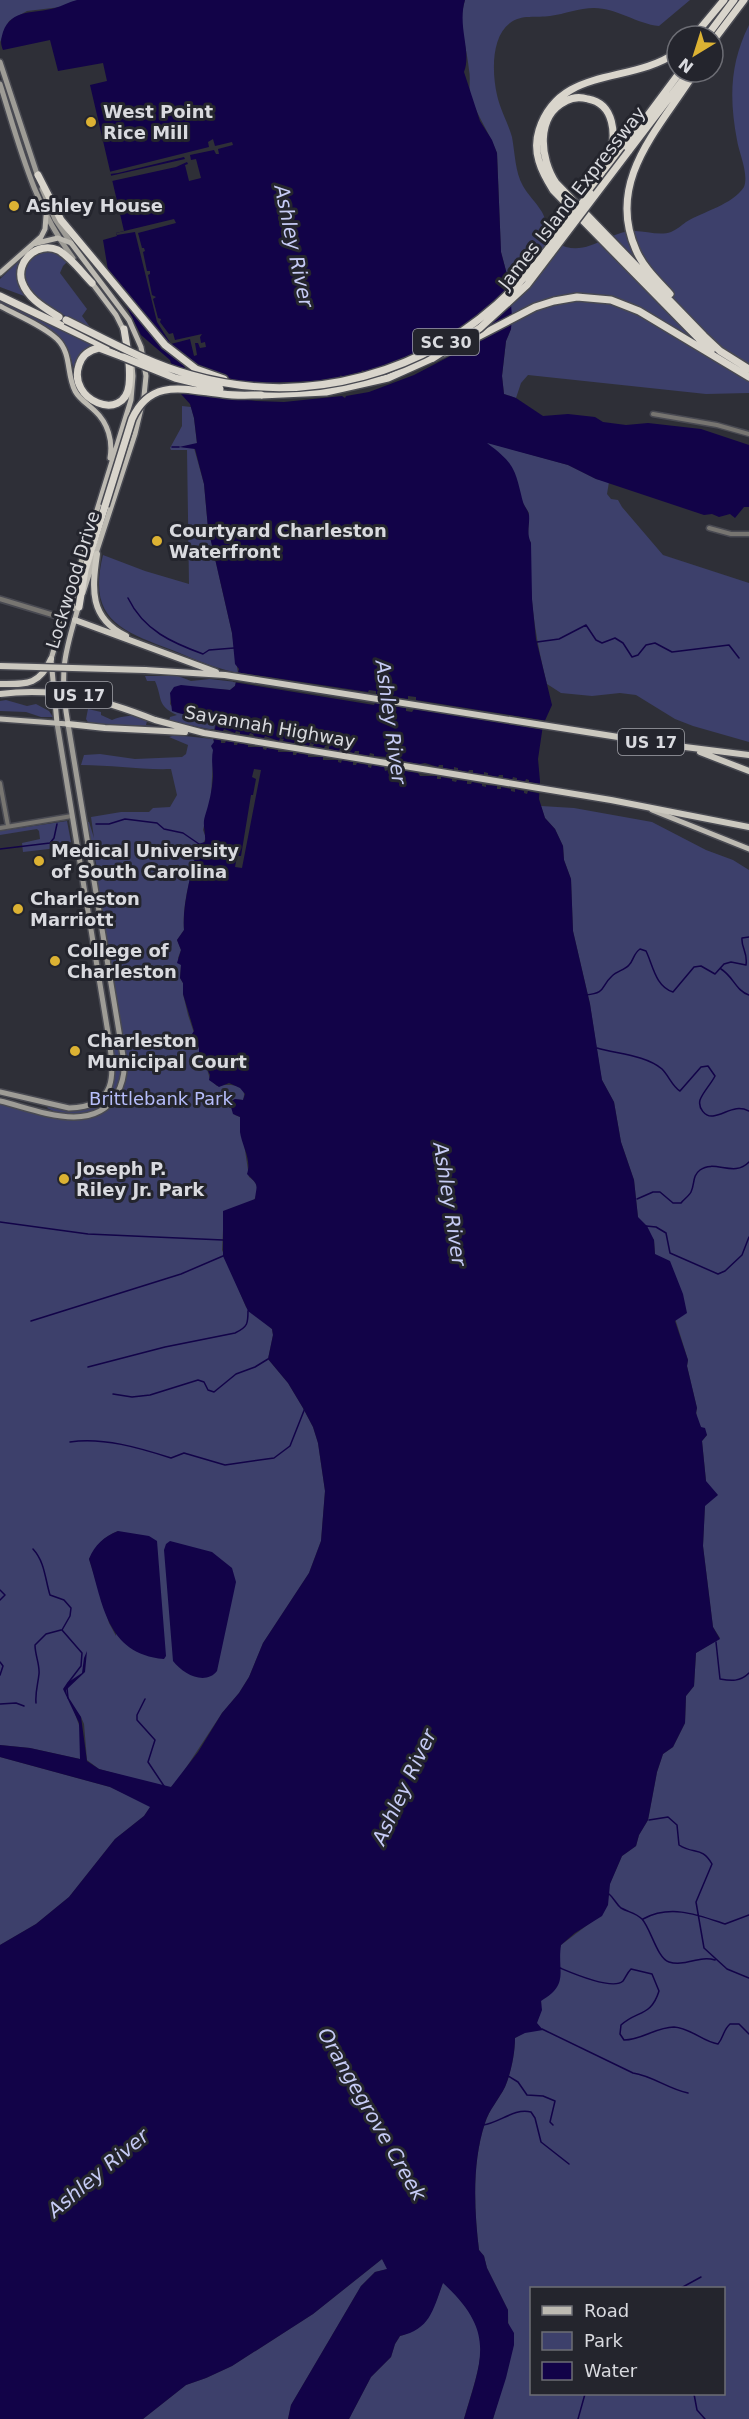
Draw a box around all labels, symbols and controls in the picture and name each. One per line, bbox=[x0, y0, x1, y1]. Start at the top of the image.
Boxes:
north arrow bbox=[665, 24, 725, 84]
text: N bbox=[675, 54, 697, 77]
place label: West Point Rice Mill bbox=[103, 101, 214, 143]
street label: James Island Expressway bbox=[493, 102, 650, 294]
marker: West Point Rice Mill bbox=[84, 115, 98, 129]
water label: Ashley River bbox=[269, 181, 319, 311]
place label: Ashley House bbox=[26, 195, 163, 216]
marker: Ashley House bbox=[7, 199, 21, 213]
road number: SC 30 bbox=[413, 329, 479, 355]
street label: Lockwood Drive bbox=[42, 508, 103, 651]
place label: Courtyard Charleston Waterfront bbox=[169, 520, 387, 562]
marker: Courtyard Charleston Waterfront bbox=[150, 534, 164, 548]
water label: Ashley River bbox=[370, 657, 412, 787]
road number: US 17 bbox=[46, 682, 112, 708]
street label: Savannah Highway bbox=[183, 701, 357, 752]
road number: US 17 bbox=[618, 729, 684, 755]
place label: Medical University of South Carolina bbox=[51, 840, 239, 882]
marker: Medical University of South Carolina bbox=[32, 854, 46, 868]
place label: Charleston Marriott bbox=[30, 888, 140, 930]
marker: Charleston Marriott bbox=[11, 902, 25, 916]
place label: College of Charleston bbox=[67, 940, 177, 982]
marker: College of Charleston bbox=[48, 954, 62, 968]
place label: Charleston Municipal Court bbox=[87, 1030, 247, 1072]
marker: Charleston Municipal Court bbox=[68, 1044, 82, 1058]
park label: Brittlebank Park bbox=[89, 1088, 233, 1109]
water label: Ashley River bbox=[428, 1139, 472, 1269]
place label: Joseph P. Riley Jr. Park bbox=[74, 1158, 205, 1200]
marker: Joseph P. Riley Jr. Park bbox=[57, 1172, 71, 1186]
water label: Ashley River bbox=[366, 1724, 442, 1850]
water label: Orangegrove Creek bbox=[313, 2023, 432, 2206]
water label: Ashley River bbox=[41, 2123, 155, 2224]
legend bbox=[530, 2287, 725, 2395]
text: Road bbox=[584, 2300, 629, 2321]
text: Park bbox=[584, 2330, 623, 2351]
text: Water bbox=[584, 2360, 638, 2381]

